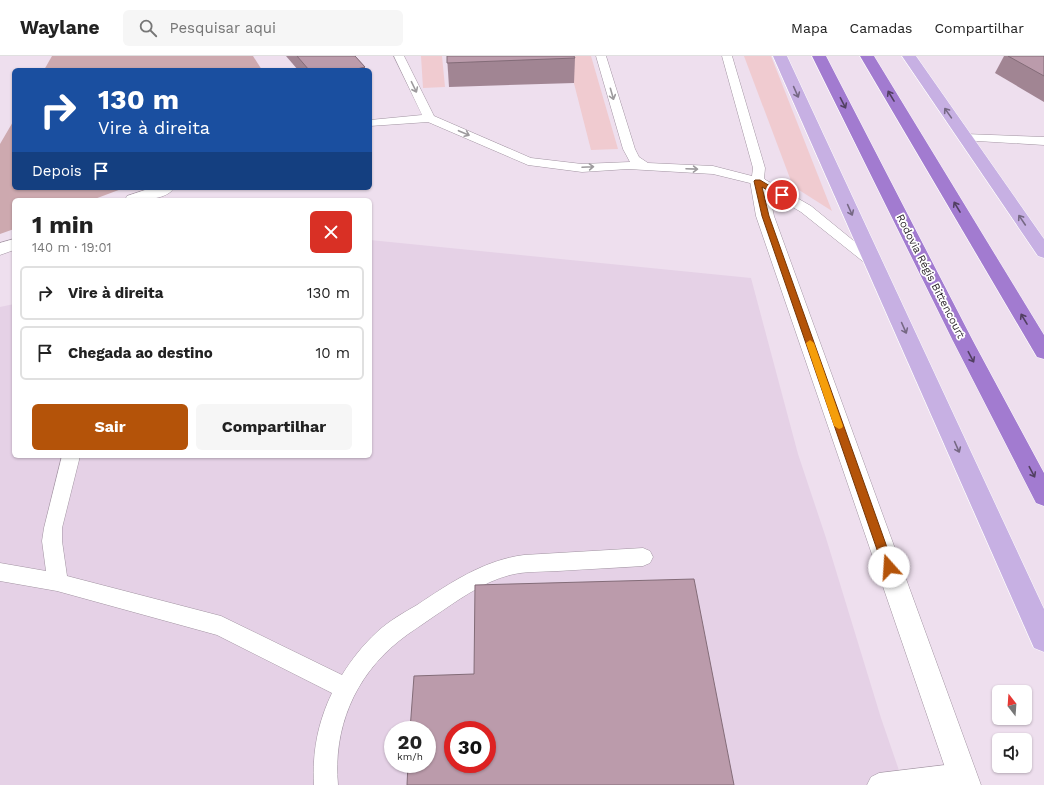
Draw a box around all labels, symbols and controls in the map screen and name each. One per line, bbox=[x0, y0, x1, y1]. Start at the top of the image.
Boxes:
search box bbox=[123, 10, 403, 46]
text: Waylane bbox=[20, 16, 99, 39]
icon: search bbox=[137, 17, 159, 39]
text: Pesquisar aqui bbox=[169, 19, 276, 37]
text: Mapa bbox=[791, 20, 828, 36]
text: Camadas bbox=[850, 20, 912, 36]
text: Compartilhar bbox=[934, 20, 1024, 36]
one-way arrow bbox=[411, 81, 418, 93]
text: 130 m bbox=[98, 83, 179, 116]
icon: right bbox=[32, 84, 84, 136]
one-way arrow bbox=[793, 85, 800, 97]
one-way arrow bbox=[609, 87, 616, 100]
one-way arrow bbox=[887, 90, 895, 101]
one-way arrow bbox=[840, 97, 847, 109]
one-way arrow bbox=[944, 108, 952, 119]
text: Vire à direita bbox=[98, 117, 210, 138]
one-way arrow bbox=[458, 130, 470, 137]
icon: arrive bbox=[90, 160, 112, 182]
text: Depois bbox=[32, 162, 82, 180]
one-way arrow bbox=[581, 164, 594, 171]
one-way arrow bbox=[685, 165, 698, 173]
pin bbox=[765, 178, 799, 212]
icon: arrive bbox=[771, 184, 793, 206]
one-way arrow bbox=[953, 201, 961, 213]
one-way arrow bbox=[847, 203, 854, 215]
text: 1 min bbox=[32, 211, 94, 239]
button: close bbox=[310, 211, 352, 253]
street label: Rodovia Régis Bittencourt bbox=[894, 212, 968, 341]
one-way arrow bbox=[1018, 215, 1026, 226]
text: 140 m · 19:01 bbox=[32, 240, 112, 255]
icon: right bbox=[34, 282, 56, 304]
text: Vire à direita bbox=[68, 284, 163, 302]
text: 130 m bbox=[307, 284, 350, 302]
one-way arrow bbox=[1020, 314, 1028, 325]
one-way arrow bbox=[900, 322, 908, 334]
icon: arrive bbox=[34, 342, 56, 364]
text: Chegada ao destino bbox=[68, 344, 213, 362]
text: 10 m bbox=[315, 344, 350, 362]
one-way arrow bbox=[968, 350, 976, 362]
button: Sair bbox=[32, 404, 188, 450]
button: Compartilhar bbox=[196, 404, 352, 450]
one-way arrow bbox=[954, 441, 961, 453]
one-way arrow bbox=[1028, 466, 1036, 478]
position arrow bbox=[868, 546, 910, 588]
north arrow bbox=[992, 685, 1032, 725]
map controls bbox=[992, 685, 1032, 773]
speed limit sign: 30 bbox=[444, 721, 496, 773]
text: 20 bbox=[398, 730, 422, 754]
button: sound bbox=[992, 733, 1032, 773]
text: km/h bbox=[397, 751, 423, 762]

